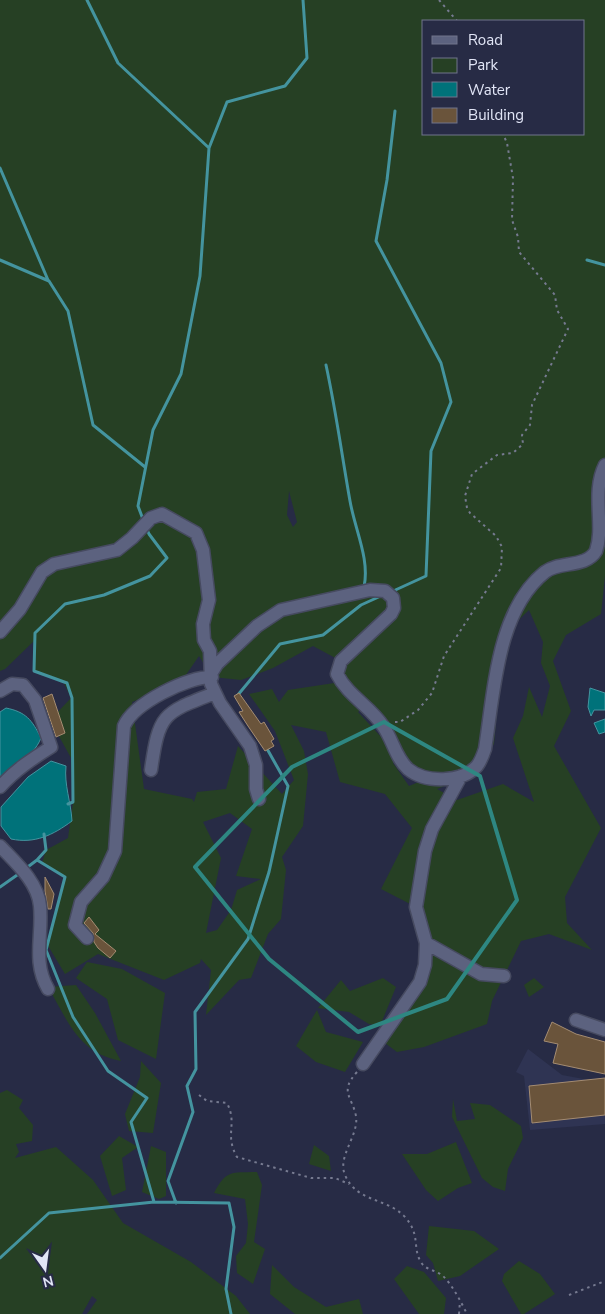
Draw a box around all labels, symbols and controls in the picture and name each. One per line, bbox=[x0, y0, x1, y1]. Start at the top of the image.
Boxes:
legend bbox=[422, 20, 585, 135]
text: Road bbox=[468, 30, 503, 50]
text: Park bbox=[468, 55, 498, 75]
text: Water bbox=[468, 80, 511, 100]
text: Building bbox=[468, 105, 524, 125]
north arrow bbox=[20, 1244, 70, 1294]
text: N bbox=[41, 1271, 55, 1292]

